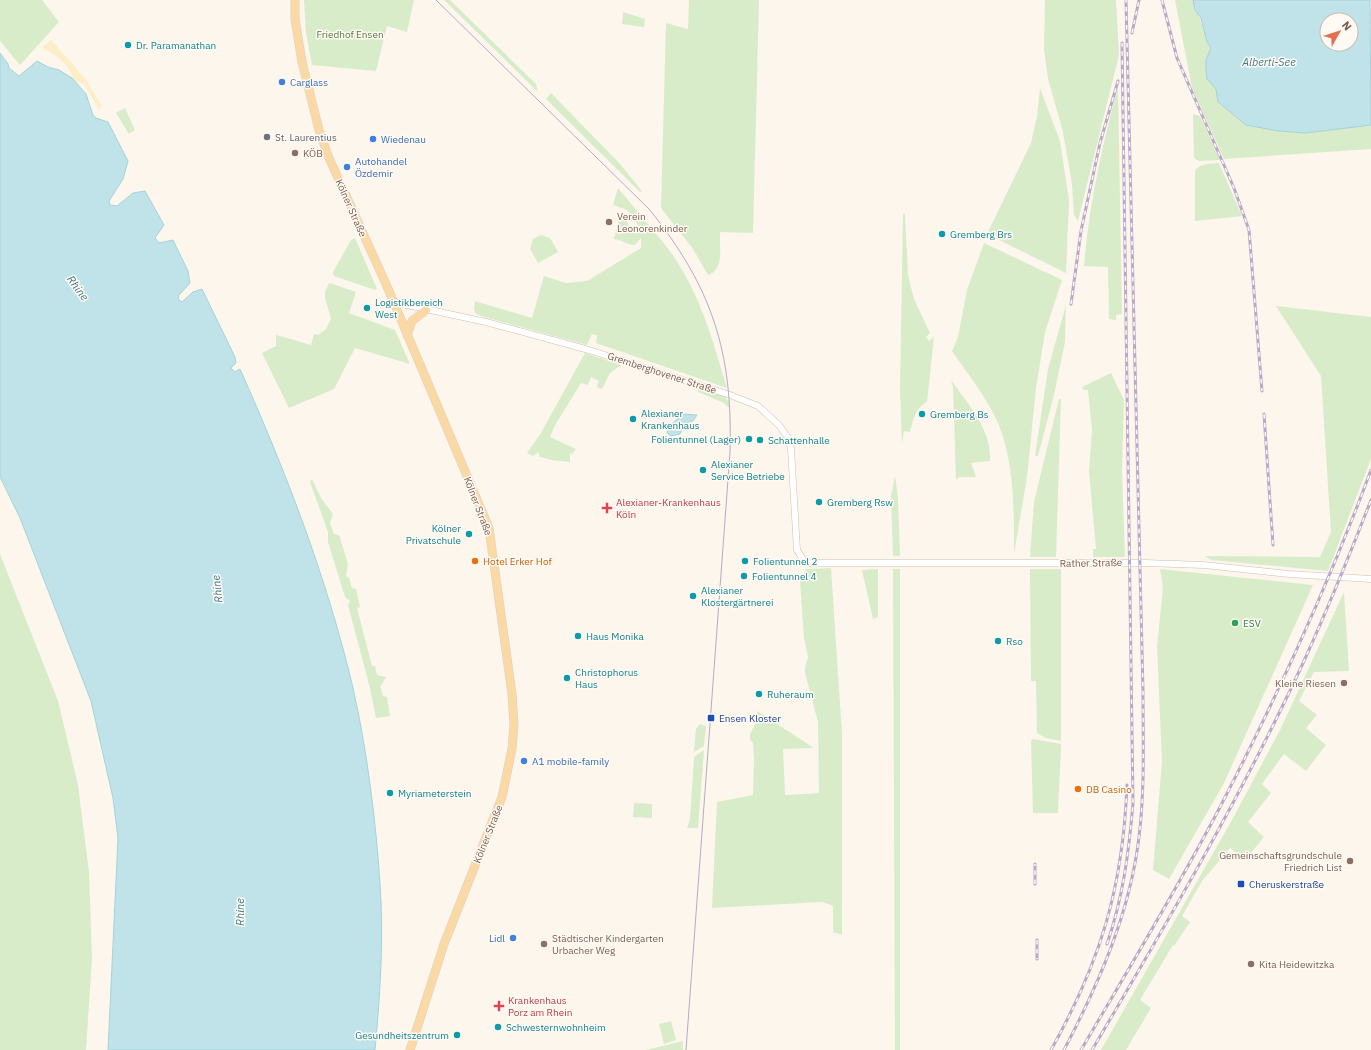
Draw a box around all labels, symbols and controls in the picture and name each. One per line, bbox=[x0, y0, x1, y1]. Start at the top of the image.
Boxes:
north arrow bbox=[1319, 12, 1359, 52]
text: N bbox=[1339, 18, 1355, 33]
park label: Friedhof Ensen bbox=[316, 28, 384, 41]
place label: Dr. Paramanathan bbox=[136, 39, 216, 52]
marker: Dr. Paramanathan bbox=[123, 40, 133, 50]
water label: Alberti-See bbox=[1241, 55, 1296, 69]
place label: Carglass bbox=[290, 76, 328, 89]
marker: Carglass bbox=[277, 77, 287, 87]
place label: St. Laurentius bbox=[275, 131, 337, 144]
marker: St. Laurentius bbox=[262, 132, 272, 142]
place label: Wiedenau bbox=[381, 133, 426, 146]
marker: Wiedenau bbox=[368, 134, 378, 144]
place label: KÖB bbox=[303, 147, 323, 160]
marker: KÖB bbox=[290, 148, 300, 158]
place label: Autohandel Özdemir bbox=[355, 155, 407, 180]
marker: Autohandel Özdemir bbox=[342, 162, 352, 172]
street label: Kölner Straße bbox=[332, 177, 370, 239]
place label: Verein Leonorenkinder bbox=[617, 210, 688, 235]
marker: Verein Leonorenkinder bbox=[604, 217, 614, 227]
place label: Gremberg Brs bbox=[950, 228, 1012, 241]
marker: Gremberg Brs bbox=[937, 229, 947, 239]
water label: Rhine bbox=[64, 273, 92, 304]
place label: Logistikbereich West bbox=[375, 296, 443, 321]
marker: Logistikbereich West bbox=[362, 303, 372, 313]
street label: Gremberghovener Straße bbox=[606, 349, 719, 397]
place label: Alexianer Krankenhaus bbox=[641, 407, 700, 432]
place label: Gremberg Bs bbox=[930, 408, 989, 421]
marker: Gremberg Bs bbox=[917, 409, 927, 419]
marker: Alexianer Krankenhaus bbox=[628, 414, 638, 424]
place label: Folientunnel (Lager) bbox=[651, 433, 741, 446]
marker: Folientunnel (Lager) bbox=[744, 434, 754, 444]
place label: Schattenhalle bbox=[768, 434, 830, 447]
marker: Schattenhalle bbox=[755, 435, 765, 445]
place label: Alexianer Service Betriebe bbox=[711, 458, 785, 483]
marker: Alexianer Service Betriebe bbox=[698, 465, 708, 475]
street label: Kölner Straße bbox=[461, 475, 495, 538]
place label: Alexianer-Krankenhaus Köln bbox=[616, 496, 721, 521]
place label: Gremberg Rsw bbox=[827, 496, 893, 509]
marker: Gremberg Rsw bbox=[814, 497, 824, 507]
marker: Alexianer-Krankenhaus Köln bbox=[601, 502, 613, 514]
place label: Kölner Privatschule bbox=[406, 522, 462, 547]
marker: Kölner Privatschule bbox=[464, 529, 474, 539]
place label: Hotel Erker Hof bbox=[483, 555, 552, 568]
place label: Folientunnel 2 bbox=[753, 555, 817, 568]
marker: Hotel Erker Hof bbox=[470, 556, 480, 566]
marker: Folientunnel 2 bbox=[740, 556, 750, 566]
street label: Rather Straße bbox=[1060, 556, 1123, 570]
place label: Folientunnel 4 bbox=[752, 570, 816, 583]
marker: Folientunnel 4 bbox=[739, 571, 749, 581]
water label: Rhine bbox=[209, 574, 225, 604]
place label: Alexianer Klostergärtnerei bbox=[701, 584, 773, 609]
marker: Alexianer Klostergärtnerei bbox=[688, 591, 698, 601]
place label: ESV bbox=[1243, 617, 1261, 630]
marker: ESV bbox=[1230, 618, 1240, 628]
place label: Haus Monika bbox=[586, 630, 644, 643]
marker: Haus Monika bbox=[573, 631, 583, 641]
place label: Rso bbox=[1006, 635, 1023, 648]
marker: Rso bbox=[993, 636, 1003, 646]
place label: Christophorus Haus bbox=[575, 666, 638, 691]
marker: Christophorus Haus bbox=[562, 673, 572, 683]
place label: Kleine Riesen bbox=[1275, 677, 1336, 690]
marker: Kleine Riesen bbox=[1339, 678, 1349, 688]
place label: Ruheraum bbox=[767, 688, 814, 701]
marker: Ruheraum bbox=[754, 689, 764, 699]
place label: Ensen Kloster bbox=[719, 712, 781, 725]
marker: Ensen Kloster bbox=[706, 713, 716, 723]
place label: A1 mobile-family bbox=[532, 755, 609, 768]
marker: A1 mobile-family bbox=[519, 756, 529, 766]
place label: DB Casino bbox=[1086, 783, 1132, 796]
marker: DB Casino bbox=[1073, 784, 1083, 794]
place label: Myriameterstein bbox=[398, 787, 471, 800]
marker: Myriameterstein bbox=[385, 788, 395, 798]
street label: Kölner Straße bbox=[470, 802, 506, 865]
place label: Gemeinschaftsgrundschule Friedrich List bbox=[1219, 849, 1342, 874]
marker: Gemeinschaftsgrundschule Friedrich List bbox=[1345, 856, 1355, 866]
place label: Cheruskerstraße bbox=[1249, 878, 1325, 891]
marker: Cheruskerstraße bbox=[1236, 879, 1246, 889]
water label: Rhine bbox=[233, 898, 247, 926]
place label: Lidl bbox=[489, 932, 505, 945]
place label: Städtischer Kindergarten Urbacher Weg bbox=[552, 932, 664, 957]
marker: Lidl bbox=[508, 933, 518, 943]
marker: Städtischer Kindergarten Urbacher Weg bbox=[539, 939, 549, 949]
place label: Kita Heidewitzka bbox=[1259, 958, 1335, 971]
marker: Kita Heidewitzka bbox=[1246, 959, 1256, 969]
place label: Krankenhaus Porz am Rhein bbox=[508, 994, 572, 1019]
marker: Krankenhaus Porz am Rhein bbox=[493, 1000, 505, 1012]
place label: Schwesternwohnheim bbox=[506, 1021, 606, 1034]
marker: Schwesternwohnheim bbox=[493, 1022, 503, 1032]
place label: Gesundheitszentrum bbox=[355, 1029, 449, 1042]
marker: Gesundheitszentrum bbox=[452, 1030, 462, 1040]

